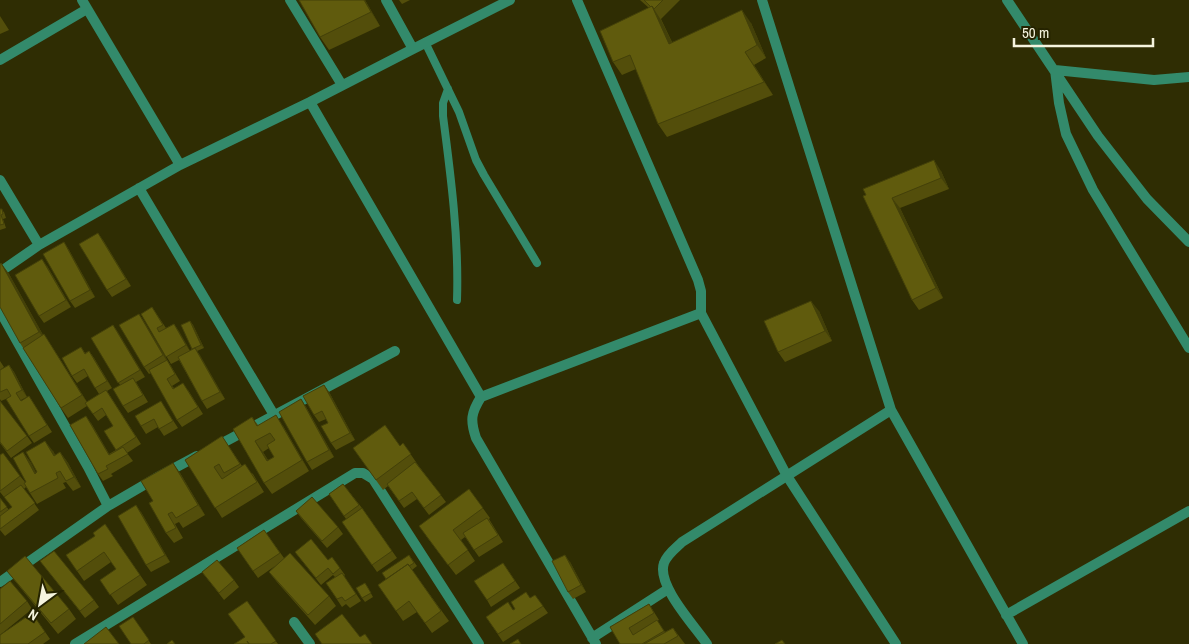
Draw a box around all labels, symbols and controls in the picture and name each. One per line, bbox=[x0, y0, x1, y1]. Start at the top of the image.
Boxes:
scale bar bbox=[1014, 15, 1153, 47]
text: 50 m bbox=[1022, 22, 1049, 43]
north arrow bbox=[15, 579, 65, 629]
text: N bbox=[25, 605, 41, 625]

